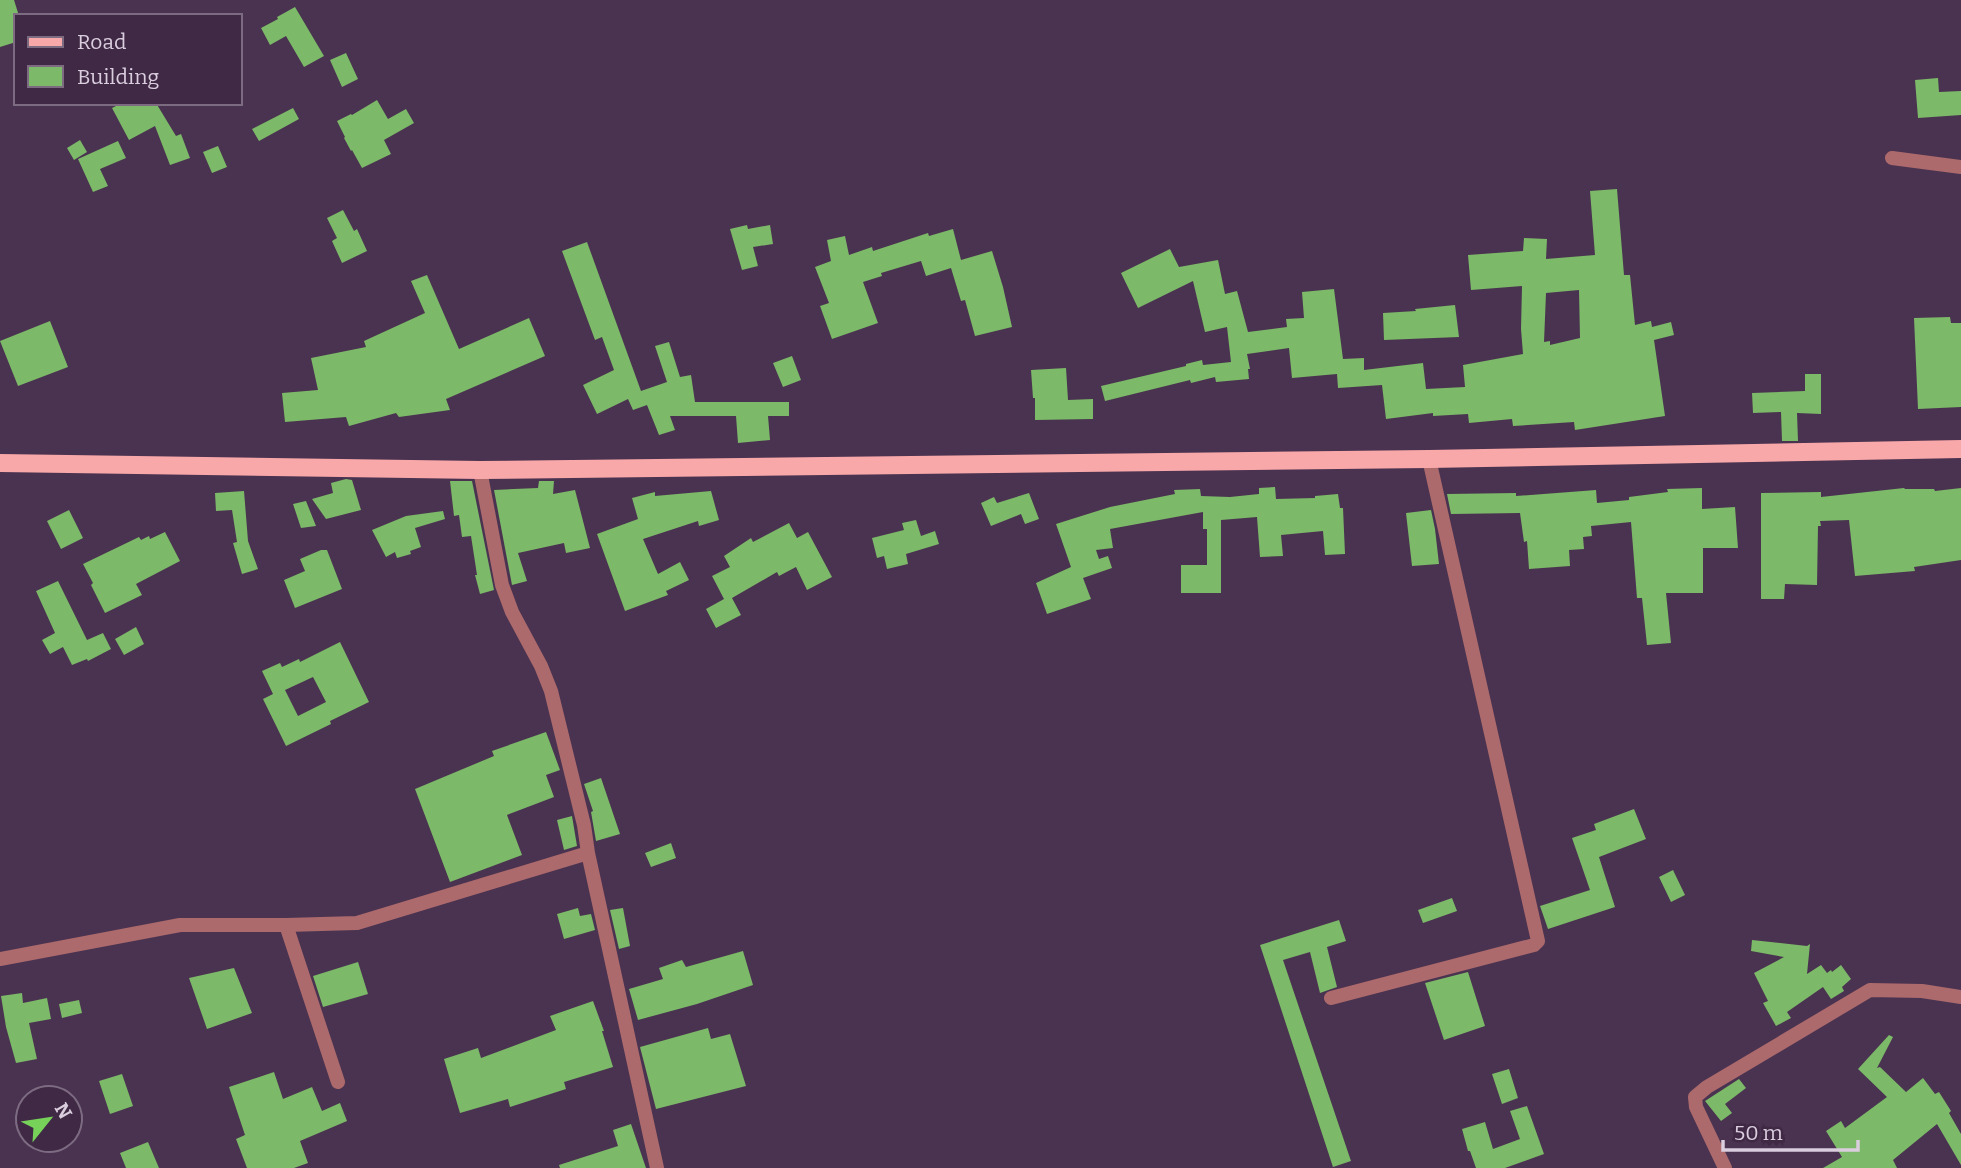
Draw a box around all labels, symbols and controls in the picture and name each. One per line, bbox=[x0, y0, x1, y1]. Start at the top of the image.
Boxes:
legend bbox=[14, 14, 242, 105]
text: Road bbox=[77, 29, 126, 55]
text: Building bbox=[77, 64, 160, 90]
north arrow bbox=[14, 1084, 84, 1154]
text: N bbox=[50, 1099, 77, 1123]
scale bar bbox=[1723, 1108, 1858, 1152]
text: 50 m bbox=[1734, 1120, 1783, 1146]

